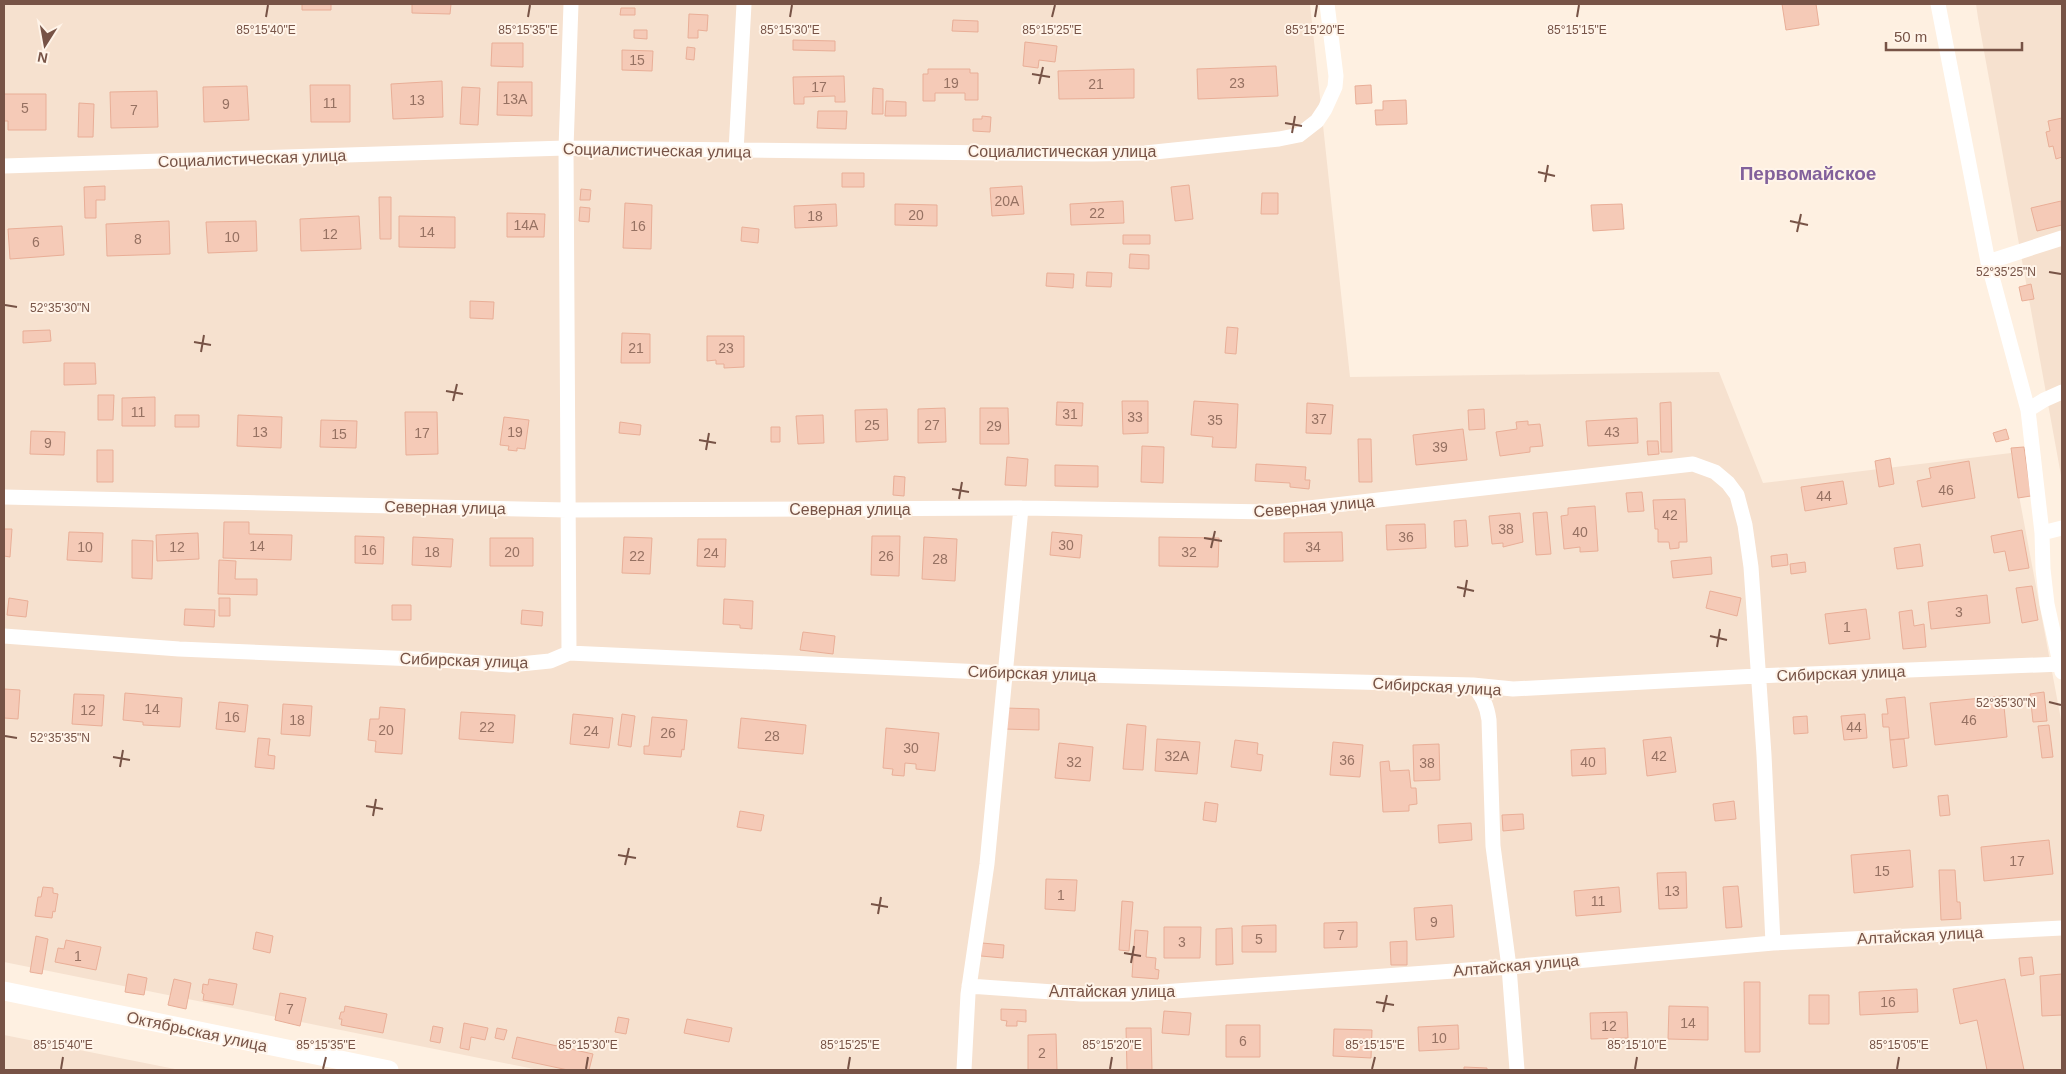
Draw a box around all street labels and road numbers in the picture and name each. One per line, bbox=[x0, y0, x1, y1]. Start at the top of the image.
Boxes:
street label: Социалистическая улица bbox=[563, 140, 752, 161]
street label: Социалистическая улица bbox=[968, 143, 1156, 160]
street label: Социалистическая улица bbox=[157, 147, 347, 170]
street label: Северная улица bbox=[1253, 493, 1375, 520]
street label: Северная улица bbox=[384, 498, 506, 517]
street label: Северная улица bbox=[789, 501, 911, 518]
street label: Сибирская улица bbox=[399, 650, 529, 671]
street label: Сибирская улица bbox=[967, 663, 1097, 684]
street label: Сибирская улица bbox=[1776, 663, 1906, 684]
street label: Сибирская улица bbox=[1372, 675, 1502, 698]
street label: Алтайская улица bbox=[1856, 924, 1984, 947]
street label: Алтайская улица bbox=[1452, 952, 1580, 979]
street label: Алтайская улица bbox=[1049, 983, 1175, 1000]
street label: Октябрьская улица bbox=[125, 1008, 269, 1055]

